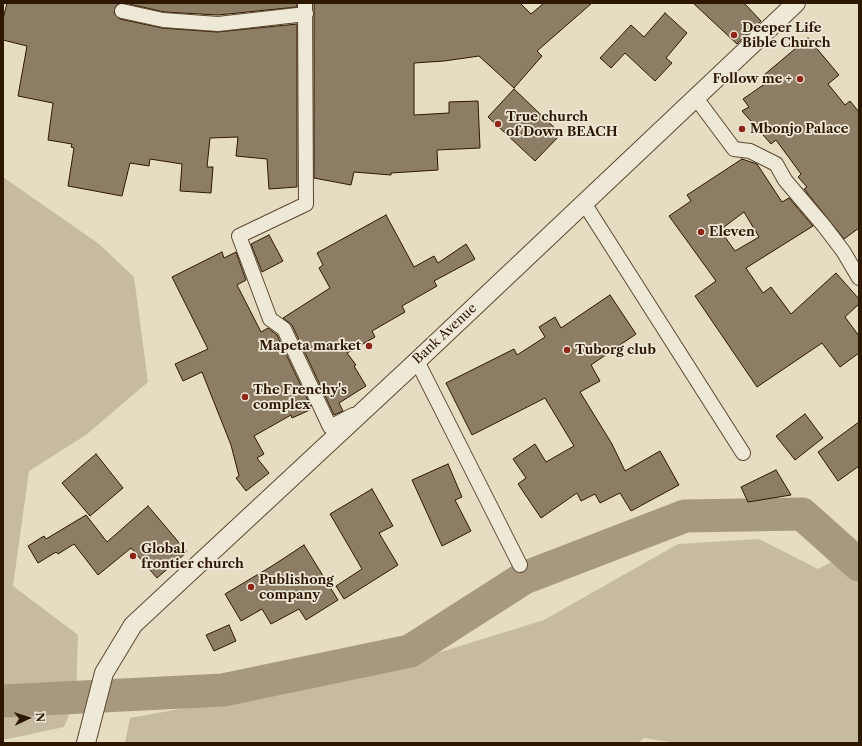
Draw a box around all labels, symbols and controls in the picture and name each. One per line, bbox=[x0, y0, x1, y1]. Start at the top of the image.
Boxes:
place label: Deeper Life Bible Church bbox=[742, 20, 831, 51]
marker: Deeper Life Bible Church bbox=[729, 30, 739, 40]
place label: Follow me + bbox=[712, 71, 792, 87]
marker: Follow me + bbox=[795, 74, 805, 84]
place label: True church of Down BEACH bbox=[506, 109, 618, 140]
marker: True church of Down BEACH bbox=[493, 119, 503, 129]
place label: Mbonjo Palace bbox=[750, 121, 848, 137]
marker: Mbonjo Palace bbox=[737, 124, 747, 134]
place label: Eleven bbox=[709, 224, 755, 240]
marker: Eleven bbox=[696, 227, 706, 237]
street label: Bank Avenue bbox=[410, 301, 480, 367]
place label: Mapeta market bbox=[259, 338, 361, 354]
marker: Mapeta market bbox=[364, 341, 374, 351]
place label: Tuborg club bbox=[575, 342, 656, 358]
marker: Tuborg club bbox=[562, 345, 572, 355]
place label: The Frenchy's complex bbox=[253, 382, 347, 413]
marker: The Frenchy's complex bbox=[240, 392, 250, 402]
place label: Global frontier church bbox=[141, 541, 244, 572]
marker: Global frontier church bbox=[128, 551, 138, 561]
place label: Publishong company bbox=[259, 572, 334, 603]
marker: Publishong company bbox=[246, 582, 256, 592]
north arrow bbox=[8, 698, 48, 738]
text: N bbox=[33, 712, 47, 722]

